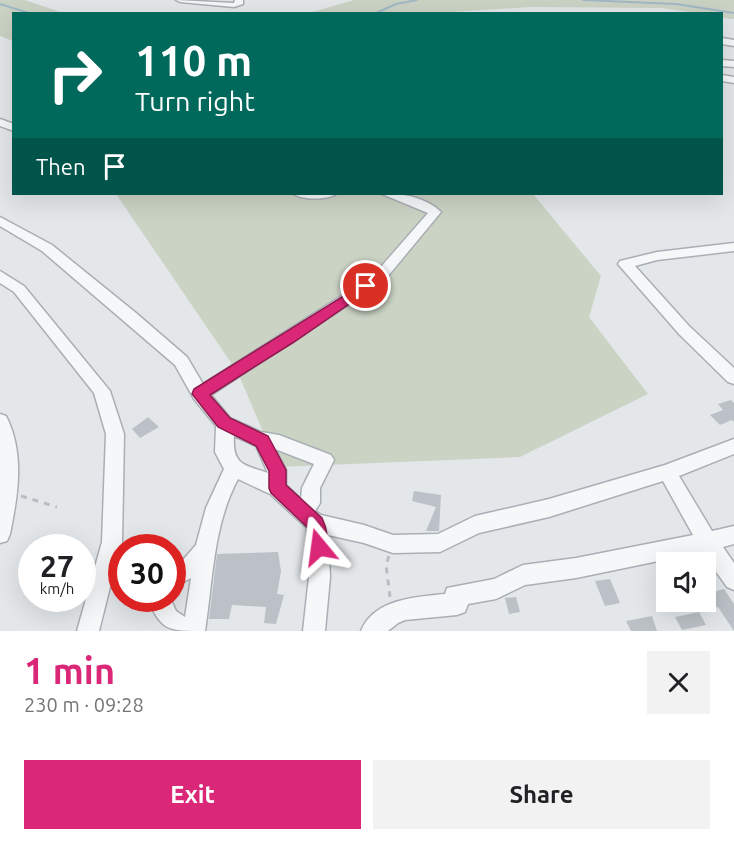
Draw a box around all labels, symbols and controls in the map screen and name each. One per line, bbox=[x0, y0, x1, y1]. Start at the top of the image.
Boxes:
icon: right bbox=[36, 36, 114, 114]
text: 110 m bbox=[135, 37, 252, 84]
text: Turn right bbox=[135, 86, 255, 116]
icon: arrive bbox=[98, 150, 131, 183]
text: Then bbox=[36, 154, 86, 179]
pin bbox=[340, 260, 391, 311]
icon: arrive bbox=[349, 269, 382, 302]
position arrow bbox=[287, 515, 351, 579]
speed limit sign: 30 bbox=[108, 534, 186, 612]
text: 27 bbox=[40, 549, 74, 583]
map controls bbox=[656, 552, 716, 612]
button: sound bbox=[656, 552, 716, 612]
text: km/h bbox=[40, 580, 74, 597]
text: 1 min bbox=[24, 650, 115, 691]
button: close bbox=[647, 651, 710, 714]
text: 230 m · 09:28 bbox=[24, 693, 144, 716]
button: Exit bbox=[24, 760, 361, 829]
button: Share bbox=[373, 760, 710, 829]

